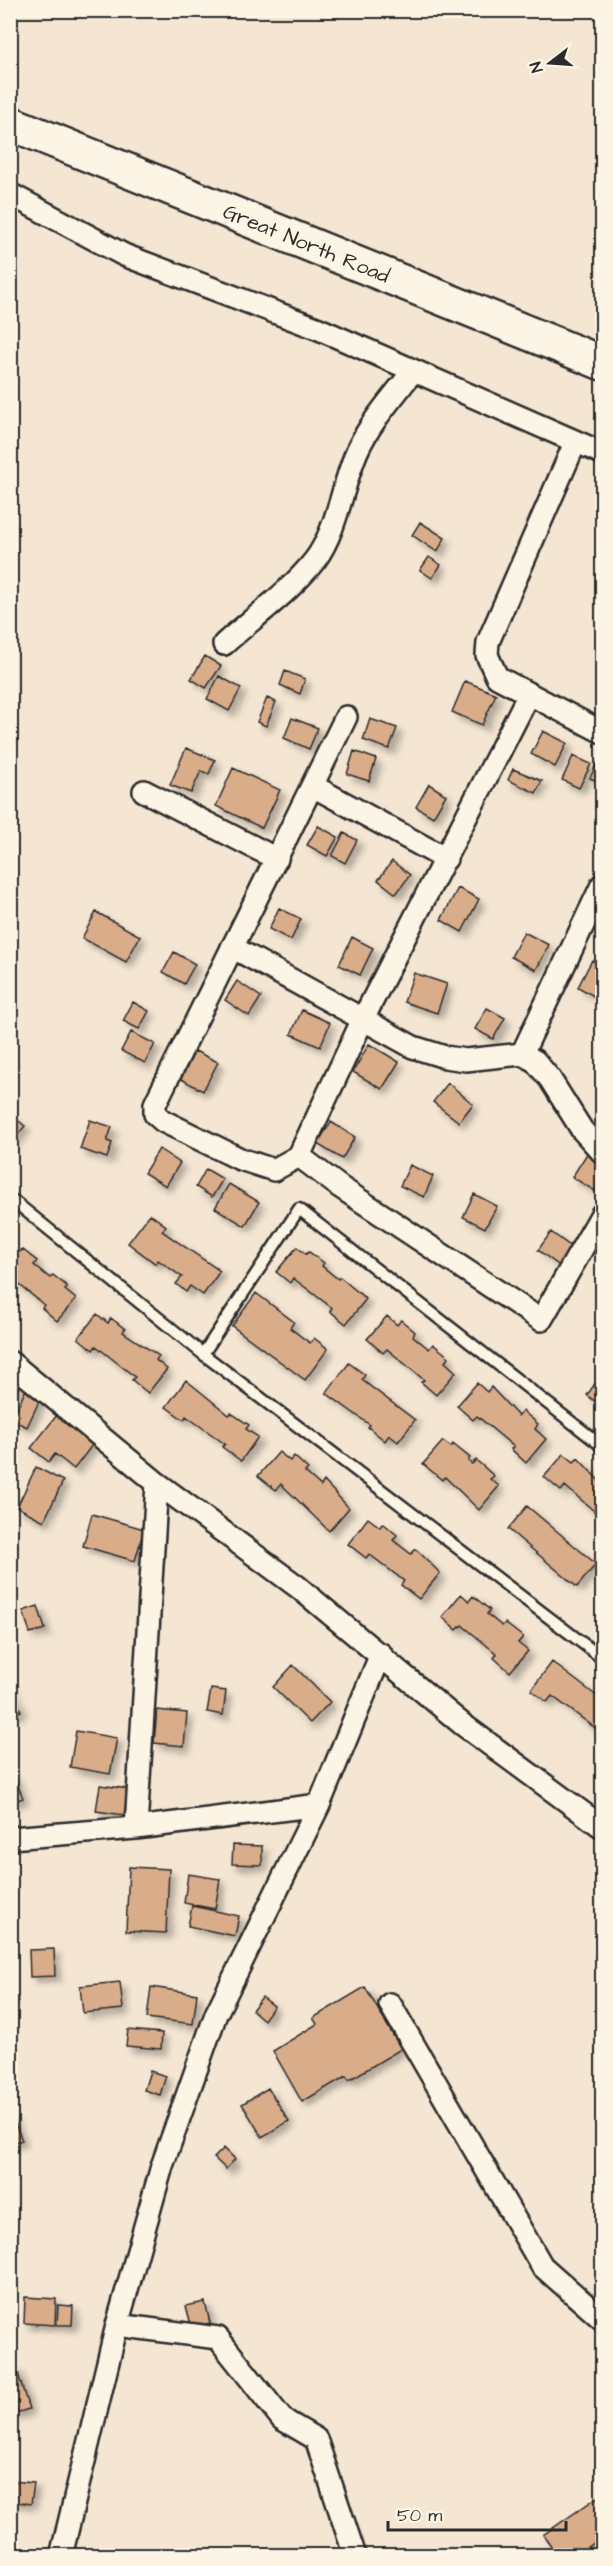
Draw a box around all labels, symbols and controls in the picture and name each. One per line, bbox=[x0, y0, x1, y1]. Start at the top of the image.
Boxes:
north arrow bbox=[520, 33, 580, 93]
text: N bbox=[525, 59, 549, 75]
street label: Great North Road bbox=[219, 197, 394, 291]
scale bar bbox=[388, 2494, 566, 2532]
text: 50 m bbox=[397, 2503, 442, 2528]

